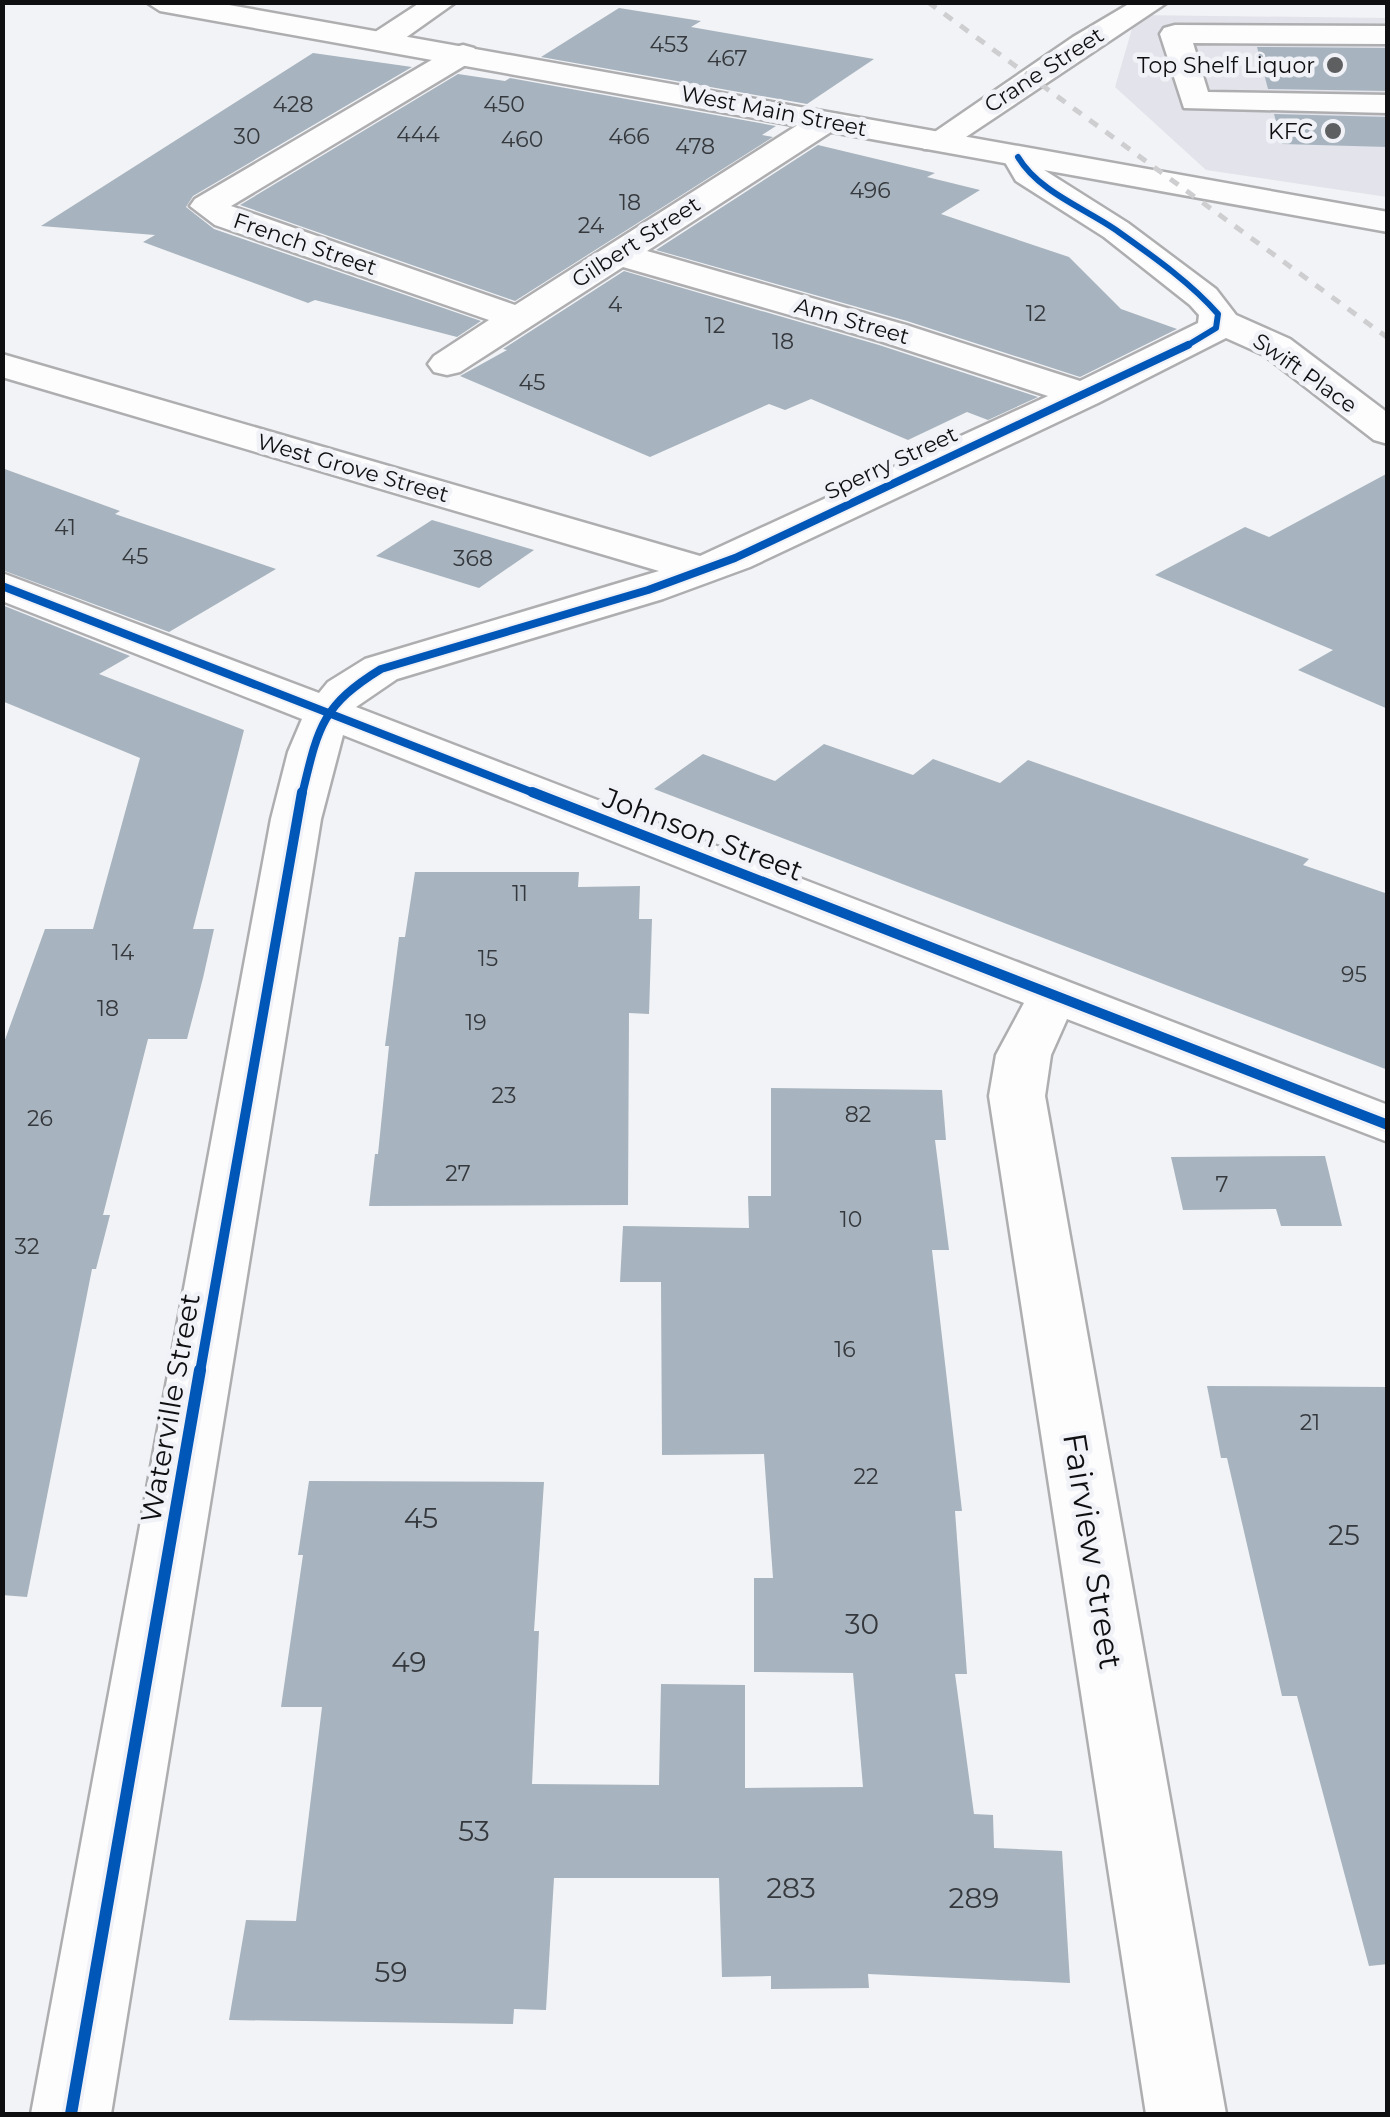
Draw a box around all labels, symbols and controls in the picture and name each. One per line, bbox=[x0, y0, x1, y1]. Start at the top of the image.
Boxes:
street label: Crane Street bbox=[979, 21, 1109, 119]
house number: 453 bbox=[649, 31, 689, 58]
house number: 467 bbox=[707, 45, 747, 72]
place label: Top Shelf Liquor bbox=[1137, 52, 1315, 79]
marker: Top Shelf Liquor bbox=[1324, 54, 1346, 76]
street label: West Main Street bbox=[679, 80, 869, 142]
house number: 428 bbox=[272, 91, 314, 118]
house number: 450 bbox=[483, 91, 525, 118]
place label: KFC bbox=[1268, 118, 1313, 145]
marker: KFC bbox=[1322, 120, 1344, 142]
house number: 444 bbox=[396, 121, 440, 148]
house number: 30 bbox=[234, 123, 260, 150]
house number: 466 bbox=[608, 123, 650, 150]
house number: 460 bbox=[501, 126, 543, 153]
house number: 478 bbox=[675, 133, 715, 160]
house number: 496 bbox=[849, 177, 891, 204]
house number: 18 bbox=[619, 189, 641, 216]
street label: Gilbert Street bbox=[567, 191, 705, 293]
street label: French Street bbox=[230, 207, 380, 281]
house number: 24 bbox=[578, 212, 605, 239]
house number: 4 bbox=[608, 291, 623, 318]
street label: Ann Street bbox=[792, 292, 912, 350]
house number: 12 bbox=[1026, 300, 1046, 327]
house number: 12 bbox=[705, 312, 725, 339]
street label: Swift Place bbox=[1248, 327, 1362, 419]
house number: 18 bbox=[772, 328, 794, 355]
house number: 45 bbox=[519, 369, 545, 396]
street label: Sperry Street bbox=[820, 420, 962, 506]
street label: West Grove Street bbox=[254, 428, 452, 508]
house number: 41 bbox=[54, 514, 76, 541]
house number: 45 bbox=[122, 543, 148, 570]
house number: 368 bbox=[453, 545, 493, 572]
street label: Johnson Street bbox=[597, 780, 808, 888]
house number: 11 bbox=[512, 880, 528, 907]
house number: 14 bbox=[112, 939, 135, 966]
house number: 15 bbox=[478, 945, 498, 972]
house number: 95 bbox=[1341, 961, 1367, 988]
house number: 18 bbox=[97, 995, 119, 1022]
house number: 19 bbox=[465, 1009, 487, 1036]
house number: 23 bbox=[492, 1082, 516, 1109]
house number: 82 bbox=[845, 1101, 871, 1128]
house number: 26 bbox=[27, 1105, 53, 1132]
house number: 27 bbox=[445, 1160, 471, 1187]
house number: 7 bbox=[1216, 1171, 1229, 1198]
house number: 10 bbox=[840, 1206, 862, 1233]
house number: 32 bbox=[15, 1233, 39, 1260]
street label: Waterville Street bbox=[133, 1291, 207, 1525]
house number: 16 bbox=[834, 1336, 856, 1363]
house number: 21 bbox=[1300, 1409, 1320, 1436]
street label: Fairview Street bbox=[1055, 1430, 1131, 1672]
house number: 22 bbox=[854, 1463, 879, 1490]
house number: 45 bbox=[404, 1501, 438, 1535]
house number: 25 bbox=[1328, 1518, 1360, 1552]
house number: 30 bbox=[845, 1607, 879, 1641]
house number: 49 bbox=[391, 1645, 427, 1679]
house number: 53 bbox=[458, 1814, 490, 1848]
house number: 283 bbox=[766, 1871, 816, 1905]
house number: 289 bbox=[949, 1881, 999, 1915]
house number: 59 bbox=[375, 1955, 407, 1989]

